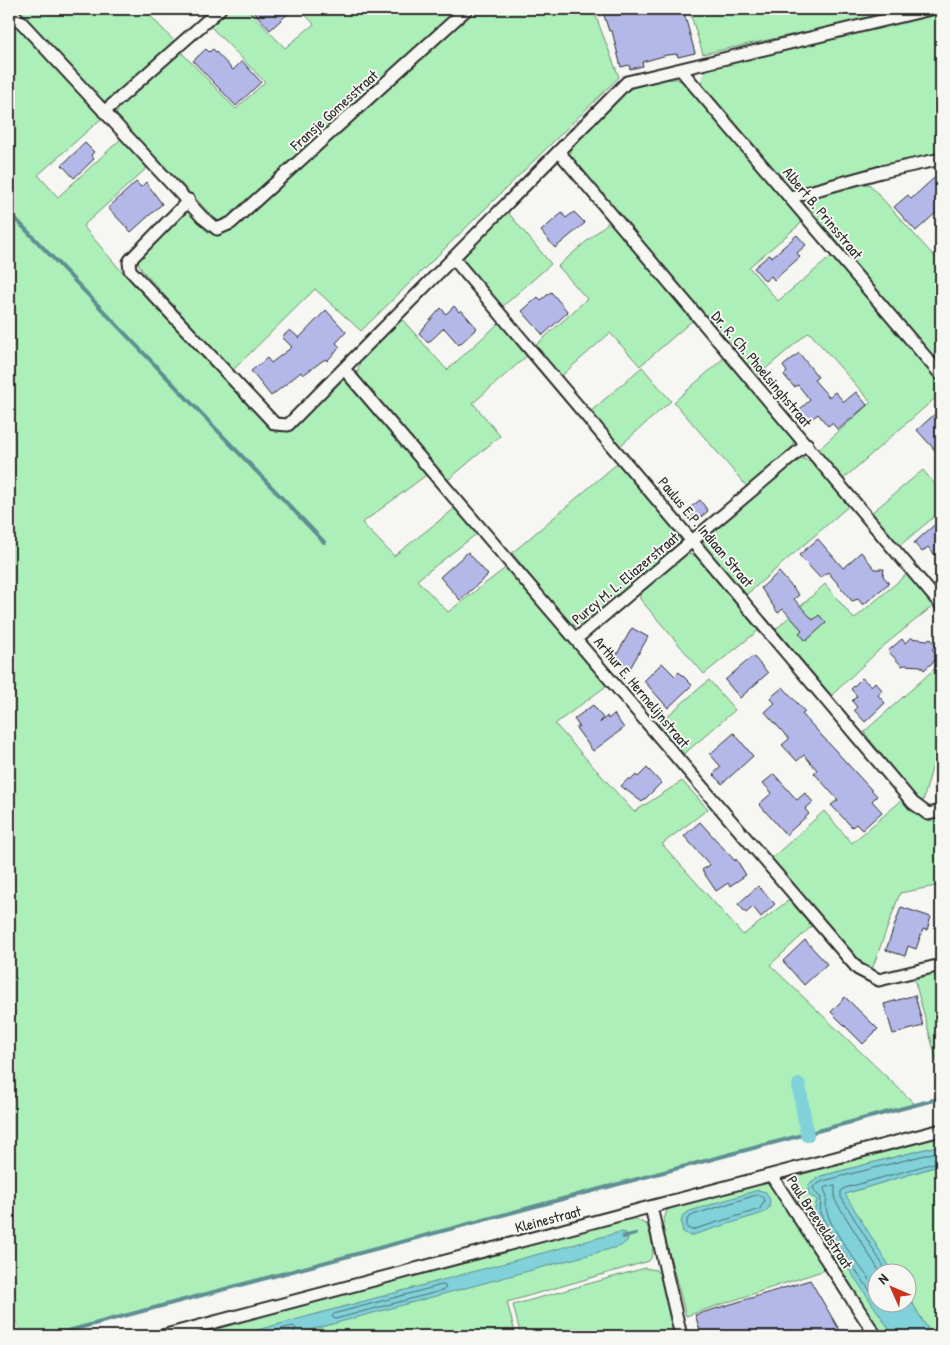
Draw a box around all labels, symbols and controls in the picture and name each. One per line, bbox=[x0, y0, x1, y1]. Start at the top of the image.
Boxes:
street label: Fransje Gomesstraat bbox=[285, 64, 383, 156]
street label: Albert B. Prinsstraat bbox=[778, 162, 868, 264]
street label: Dr. R. Ch. Phoelsinghstraat bbox=[707, 306, 818, 432]
street label: Paulus E.P. Indiaan Straat bbox=[654, 472, 759, 592]
street label: Purcy M. L. Eliazerstraat bbox=[567, 526, 684, 629]
street label: Arthur E. Hermelijnstraat bbox=[589, 632, 695, 753]
street label: Paul Breeveldstraat bbox=[782, 1171, 858, 1273]
street label: Kleinestraat bbox=[513, 1200, 584, 1238]
north arrow bbox=[868, 1262, 918, 1312]
text: N bbox=[873, 1269, 892, 1288]

